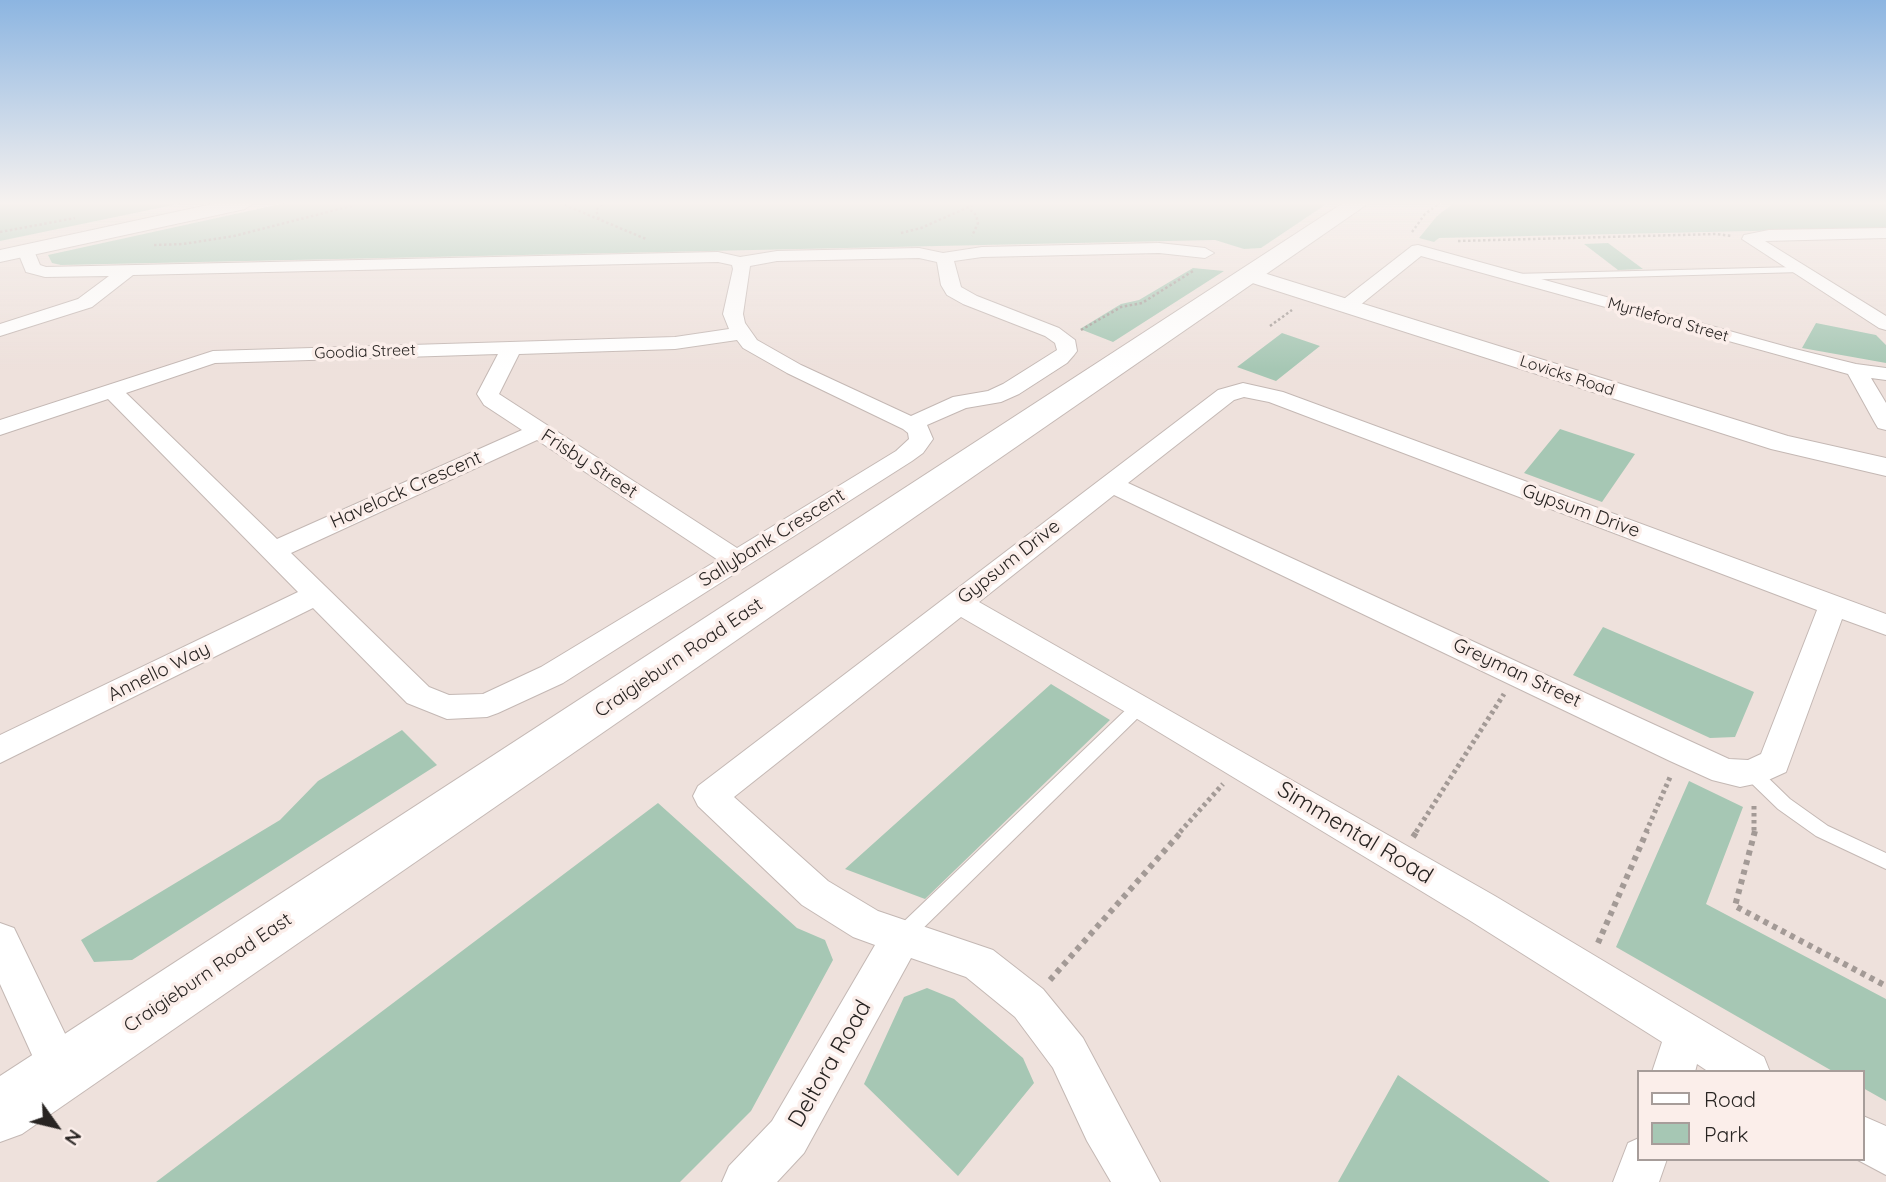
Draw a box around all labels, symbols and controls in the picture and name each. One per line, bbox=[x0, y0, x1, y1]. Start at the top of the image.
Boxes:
street label: Myrtleford Street bbox=[1605, 294, 1731, 346]
street label: Goodia Street bbox=[314, 341, 416, 363]
street label: Lovicks Road bbox=[1517, 352, 1617, 400]
street label: Frisby Street bbox=[537, 424, 641, 504]
street label: Havelock Crescent bbox=[327, 446, 485, 534]
street label: Gypsum Drive bbox=[1519, 479, 1643, 543]
street label: Sallybank Crescent bbox=[695, 484, 849, 592]
street label: Gypsum Drive bbox=[953, 515, 1065, 609]
street label: Craigieburn Road East bbox=[591, 593, 767, 723]
street label: Greyman Street bbox=[1449, 633, 1585, 713]
street label: Annello Way bbox=[104, 637, 214, 707]
street label: Simmental Road bbox=[1272, 776, 1438, 890]
street label: Craigieburn Road East bbox=[120, 908, 296, 1038]
street label: Deltora Road bbox=[782, 995, 878, 1133]
legend bbox=[1638, 1070, 1865, 1161]
text: Road bbox=[1704, 1086, 1756, 1112]
north arrow bbox=[21, 1091, 91, 1161]
text: Park bbox=[1704, 1121, 1748, 1147]
text: N bbox=[60, 1125, 87, 1150]

